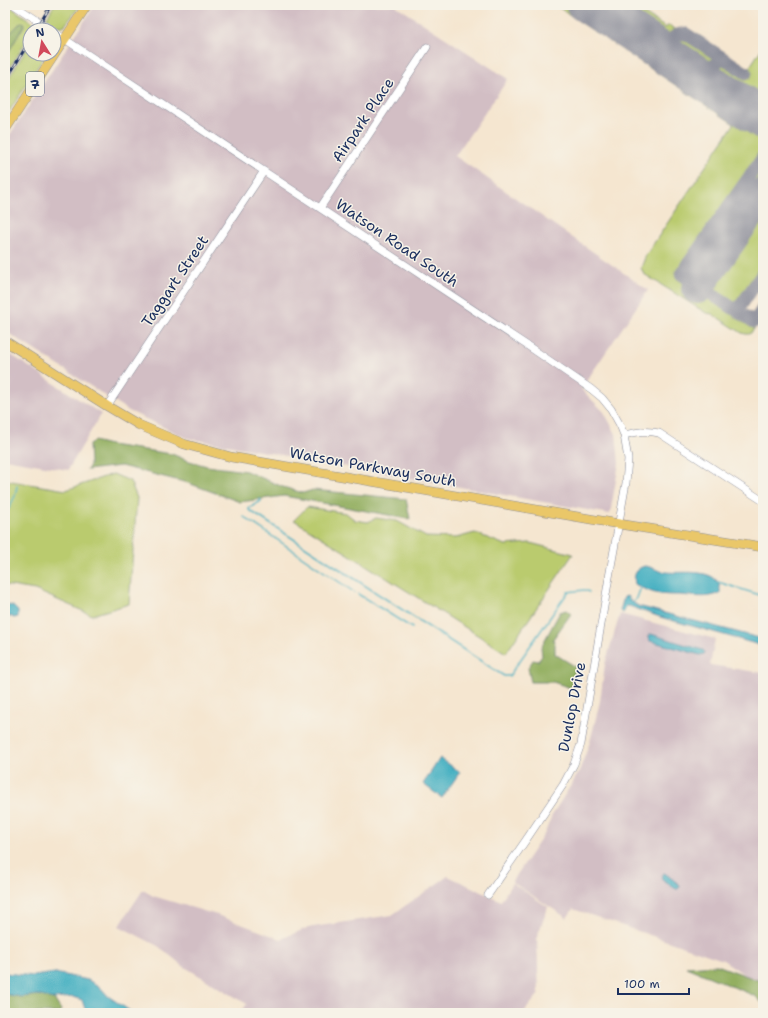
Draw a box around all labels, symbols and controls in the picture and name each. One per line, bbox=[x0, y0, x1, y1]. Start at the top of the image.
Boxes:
north arrow bbox=[22, 22, 62, 62]
text: N bbox=[34, 24, 46, 41]
road number: 7 bbox=[26, 72, 44, 96]
street label: Airpark Place bbox=[327, 74, 399, 166]
street label: Watson Road South bbox=[332, 194, 462, 292]
street label: Taggart Street bbox=[137, 231, 213, 331]
street label: Watson Parkway South bbox=[288, 442, 458, 492]
street label: Dunlop Drive bbox=[553, 660, 591, 754]
scale bar bbox=[618, 970, 689, 996]
text: 100 m bbox=[624, 976, 660, 992]

